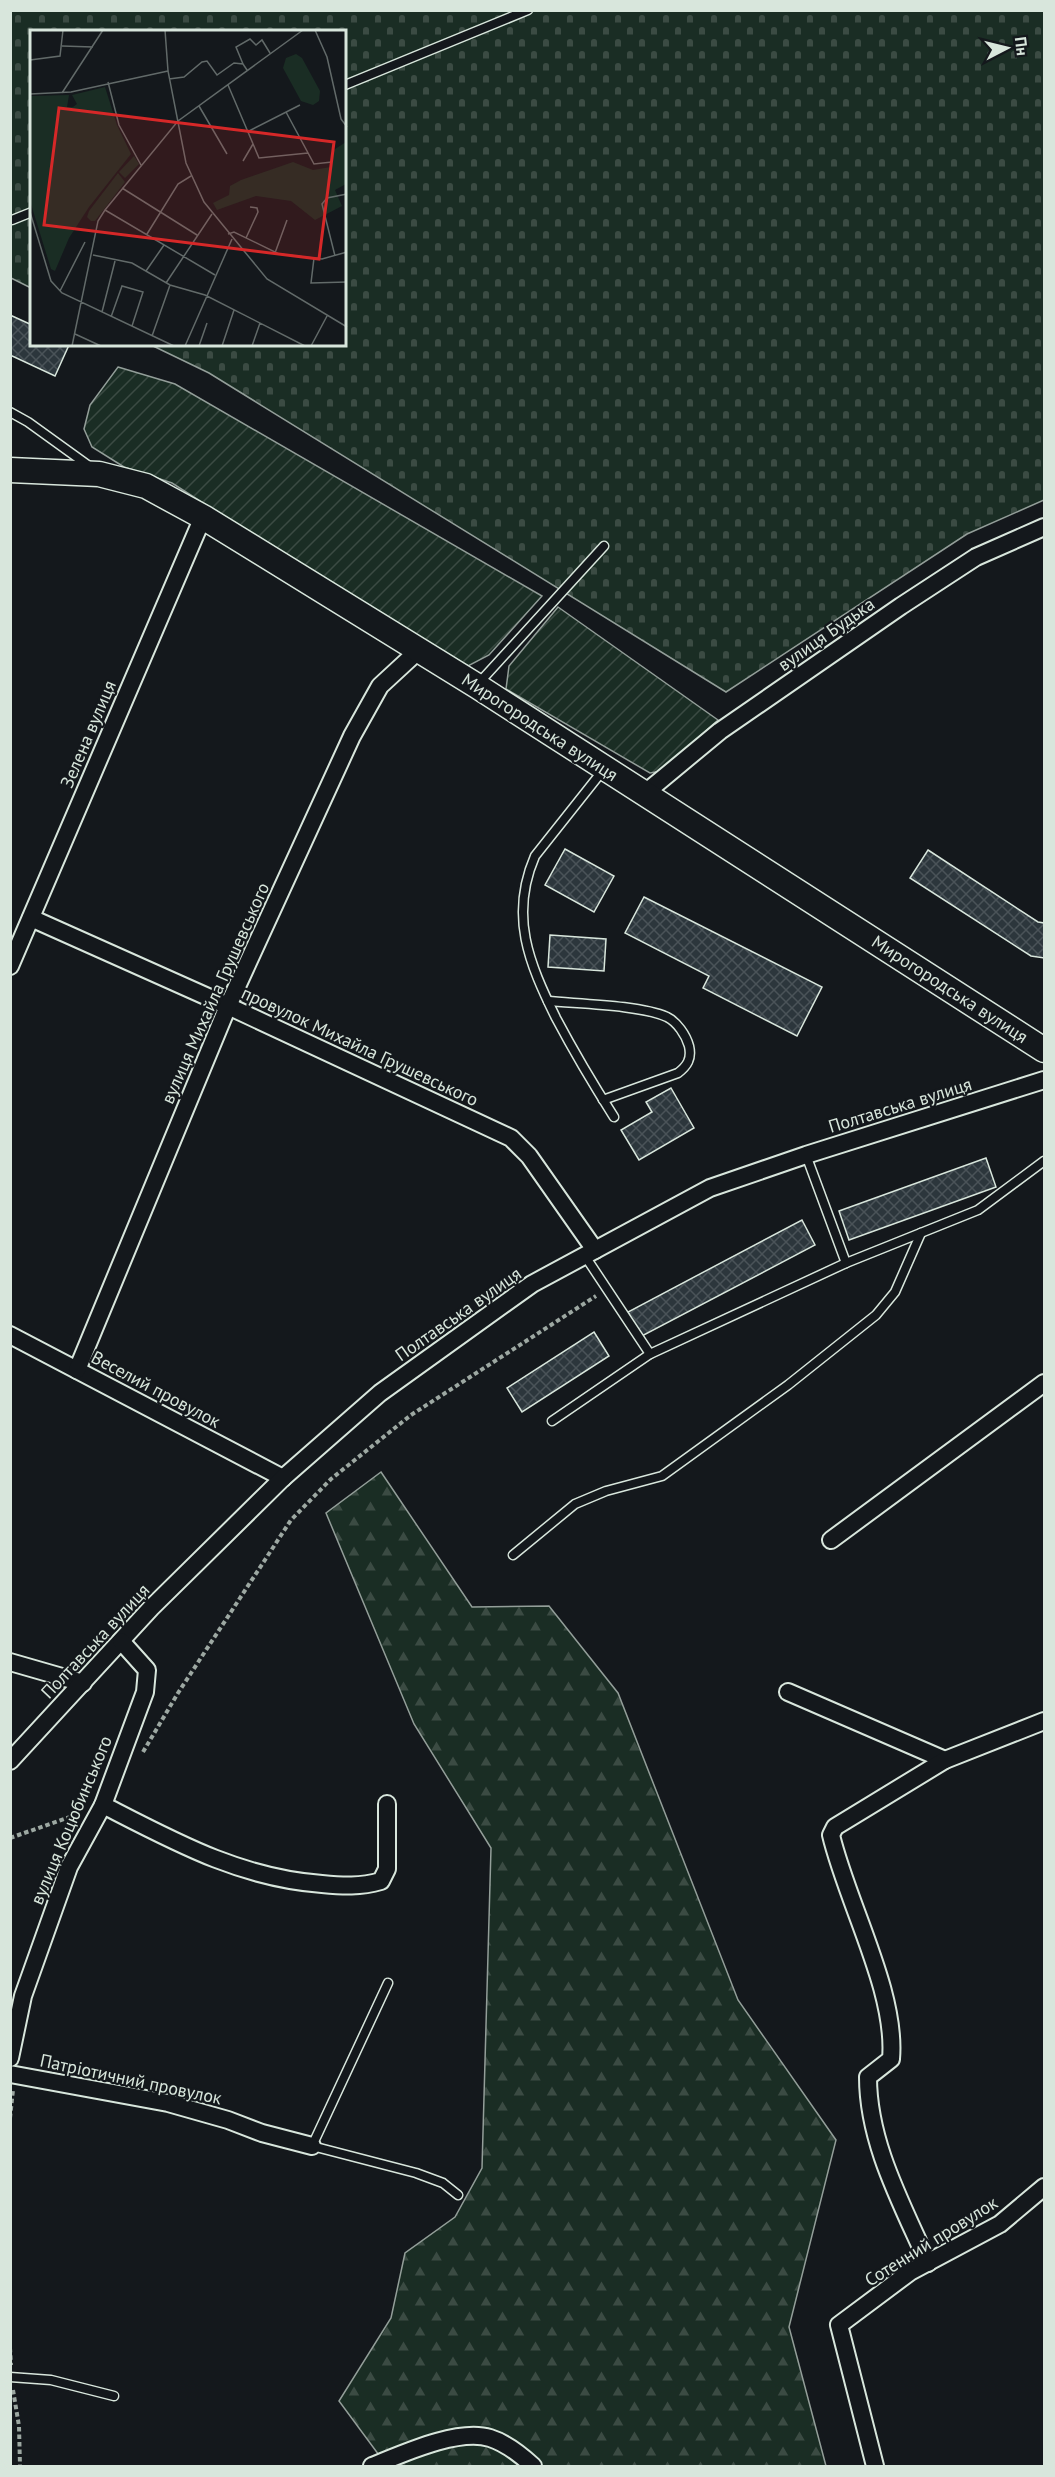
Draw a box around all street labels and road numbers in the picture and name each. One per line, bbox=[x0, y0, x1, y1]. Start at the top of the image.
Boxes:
street label: вулиця Будька bbox=[773, 592, 879, 676]
street label: Мирогородська вулиця bbox=[458, 668, 622, 786]
street label: Зелена вулиця bbox=[55, 677, 121, 791]
street label: вулиця Михайла Грушевського bbox=[156, 879, 274, 1107]
street label: Мирогородська вулиця bbox=[868, 930, 1032, 1048]
street label: провулок Михайла Грушевського bbox=[238, 981, 482, 1111]
street label: Полтавська вулиця bbox=[826, 1072, 974, 1138]
street label: Полтавська вулиця bbox=[390, 1262, 526, 1366]
street label: Веселий провулок bbox=[88, 1345, 225, 1433]
street label: Полтавська вулиця bbox=[36, 1579, 154, 1703]
street label: вулиця Коцюбинського bbox=[25, 1732, 117, 1908]
street label: Патріотичний провулок bbox=[38, 2048, 224, 2110]
street label: Сотенний провулок bbox=[860, 2191, 1002, 2291]

